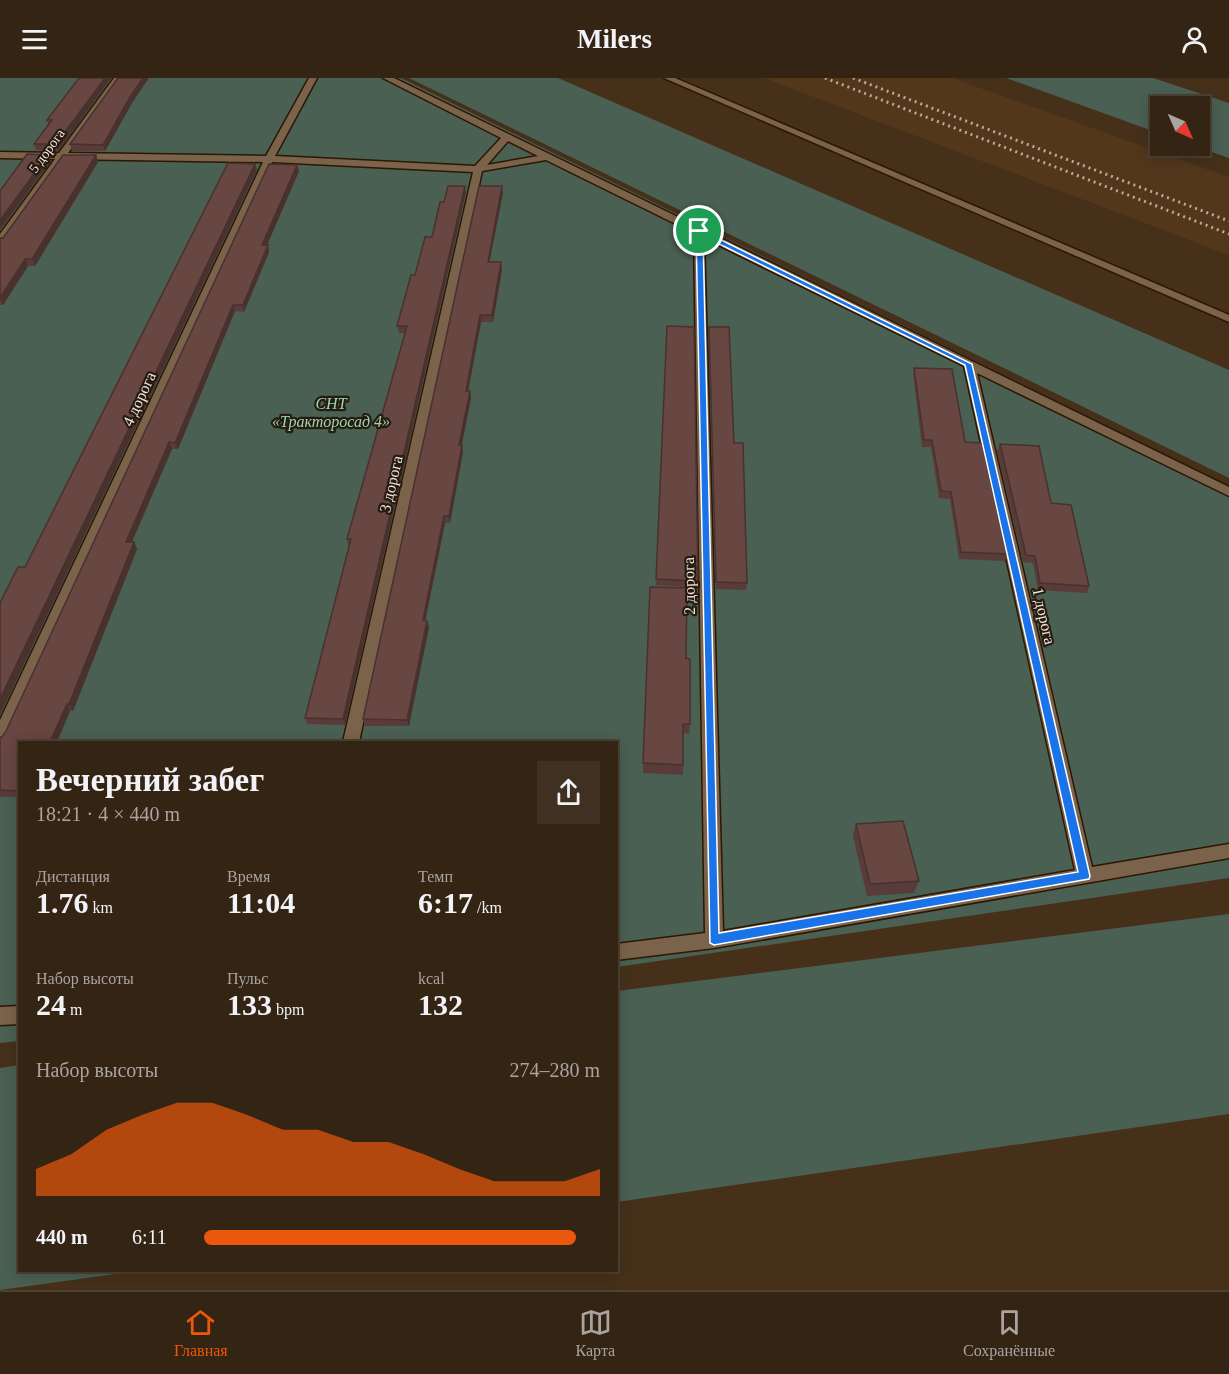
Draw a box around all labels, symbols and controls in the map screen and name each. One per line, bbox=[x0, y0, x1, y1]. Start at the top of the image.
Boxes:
icon: menu bbox=[18, 23, 51, 56]
icon: person bbox=[1178, 23, 1211, 56]
text: Milers bbox=[577, 24, 652, 54]
north arrow bbox=[1150, 96, 1210, 156]
map controls bbox=[1150, 96, 1210, 156]
street label: 5 дорога bbox=[26, 126, 68, 176]
pin bbox=[673, 205, 724, 256]
icon: arrive bbox=[682, 214, 715, 247]
street label: 4 дорога bbox=[119, 369, 160, 429]
park label: СНТ «Тракторосад 4» bbox=[272, 395, 390, 431]
street label: 3 дорога bbox=[376, 454, 407, 514]
street label: 2 дорога bbox=[680, 557, 699, 615]
street label: 1 дорога bbox=[1028, 586, 1059, 646]
button: share bbox=[537, 761, 600, 824]
text: Вечерний забег bbox=[36, 762, 264, 798]
text: 18:21 · 4 × 440 m bbox=[36, 803, 180, 825]
text: Дистанция bbox=[36, 868, 110, 885]
text: Время bbox=[227, 868, 270, 885]
text: Темп bbox=[418, 868, 453, 885]
text: 1.76 bbox=[36, 886, 89, 919]
text: 11:04 bbox=[227, 886, 295, 919]
text: 6:17 bbox=[418, 886, 473, 919]
text: km bbox=[89, 899, 113, 916]
text: /km bbox=[473, 899, 502, 916]
text: Набор высоты bbox=[36, 970, 134, 987]
text: Пульс bbox=[227, 970, 268, 987]
text: kcal bbox=[418, 970, 445, 987]
text: 24 bbox=[36, 988, 66, 1021]
text: 133 bbox=[227, 988, 272, 1021]
text: 132 bbox=[418, 988, 463, 1021]
text: m bbox=[66, 1001, 82, 1018]
text: bpm bbox=[272, 1001, 304, 1018]
text: Набор высоты bbox=[36, 1059, 158, 1081]
text: 274–280 m bbox=[509, 1059, 600, 1081]
text: 440 m bbox=[36, 1226, 88, 1248]
text: 6:11 bbox=[132, 1226, 167, 1248]
tab: Главная bbox=[174, 1306, 228, 1360]
tab: Карта bbox=[576, 1306, 615, 1360]
tab: Сохранённые bbox=[963, 1306, 1055, 1360]

